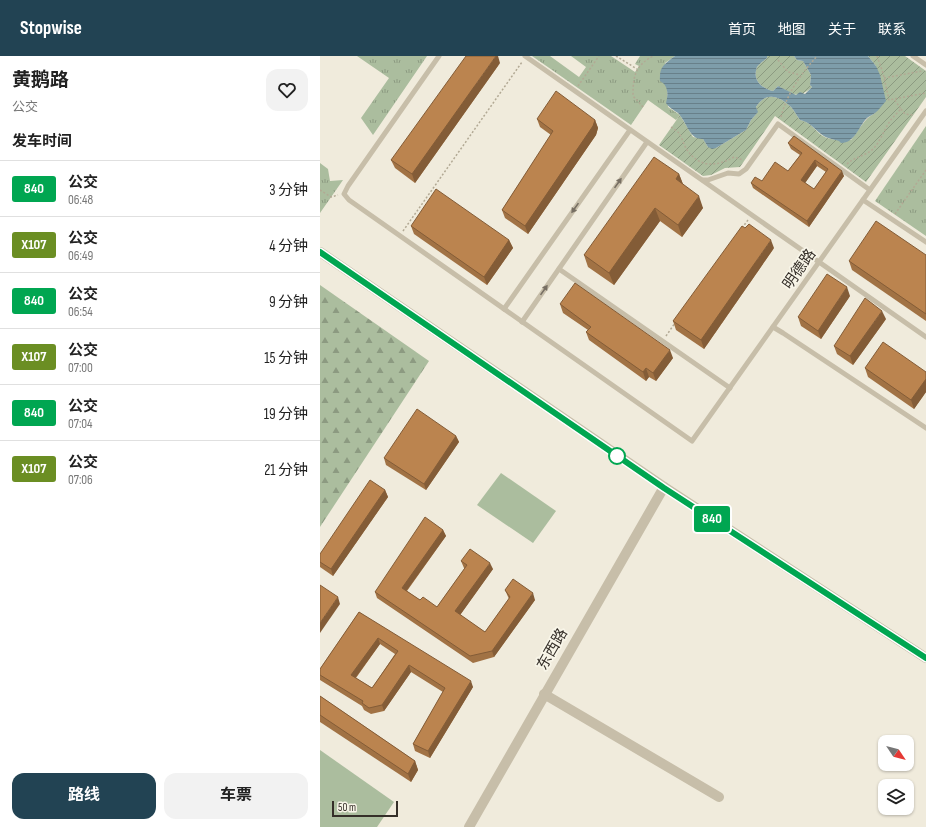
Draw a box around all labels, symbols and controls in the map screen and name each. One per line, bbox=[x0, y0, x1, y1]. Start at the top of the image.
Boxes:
text: Stopwise bbox=[20, 17, 82, 40]
text: 首页 bbox=[728, 21, 756, 38]
text: 地图 bbox=[778, 21, 806, 38]
text: 关于 bbox=[828, 21, 856, 38]
text: 联系 bbox=[878, 21, 906, 38]
text: 黄鹅路 bbox=[12, 69, 69, 92]
button: heart bbox=[266, 69, 308, 111]
text: 公交 bbox=[12, 99, 38, 115]
text: 发车时间 bbox=[12, 132, 72, 151]
text: 公交 bbox=[68, 173, 98, 192]
one-way arrow bbox=[614, 178, 622, 188]
text: 840 bbox=[24, 180, 44, 197]
text: 3 分钟 bbox=[269, 181, 308, 200]
text: 06:48 bbox=[68, 192, 93, 208]
one-way arrow bbox=[571, 202, 579, 213]
text: 公交 bbox=[68, 229, 98, 248]
text: X107 bbox=[22, 236, 46, 253]
text: 4 分钟 bbox=[269, 237, 308, 256]
street label: 明德路 bbox=[779, 245, 820, 293]
text: 06:49 bbox=[68, 248, 93, 264]
text: 公交 bbox=[68, 285, 98, 304]
one-way arrow bbox=[540, 285, 548, 295]
text: 840 bbox=[24, 292, 44, 309]
text: 9 分钟 bbox=[269, 293, 308, 312]
text: 06:54 bbox=[68, 304, 93, 320]
text: 公交 bbox=[68, 341, 98, 360]
text: X107 bbox=[22, 348, 46, 365]
text: 15 分钟 bbox=[264, 349, 308, 368]
text: 07:00 bbox=[68, 360, 93, 376]
text: 公交 bbox=[68, 397, 98, 416]
text: 840 bbox=[24, 404, 44, 421]
text: 19 分钟 bbox=[264, 405, 308, 424]
text: 07:04 bbox=[68, 416, 93, 432]
unlabelled marker bbox=[608, 447, 626, 465]
text: 公交 bbox=[68, 453, 98, 472]
text: X107 bbox=[22, 460, 46, 477]
text: 21 分钟 bbox=[264, 461, 308, 480]
text: 07:06 bbox=[68, 472, 93, 488]
line badge: 840 bbox=[689, 506, 735, 532]
text: 840 bbox=[702, 510, 722, 527]
street label: 东西路 bbox=[533, 625, 572, 673]
north arrow bbox=[878, 735, 914, 771]
map controls bbox=[878, 735, 914, 815]
button: 路线 bbox=[12, 773, 156, 819]
button: 车票 bbox=[164, 773, 308, 819]
button: layers bbox=[878, 779, 914, 815]
scale bar bbox=[332, 799, 398, 818]
text: 50 m bbox=[338, 801, 356, 814]

